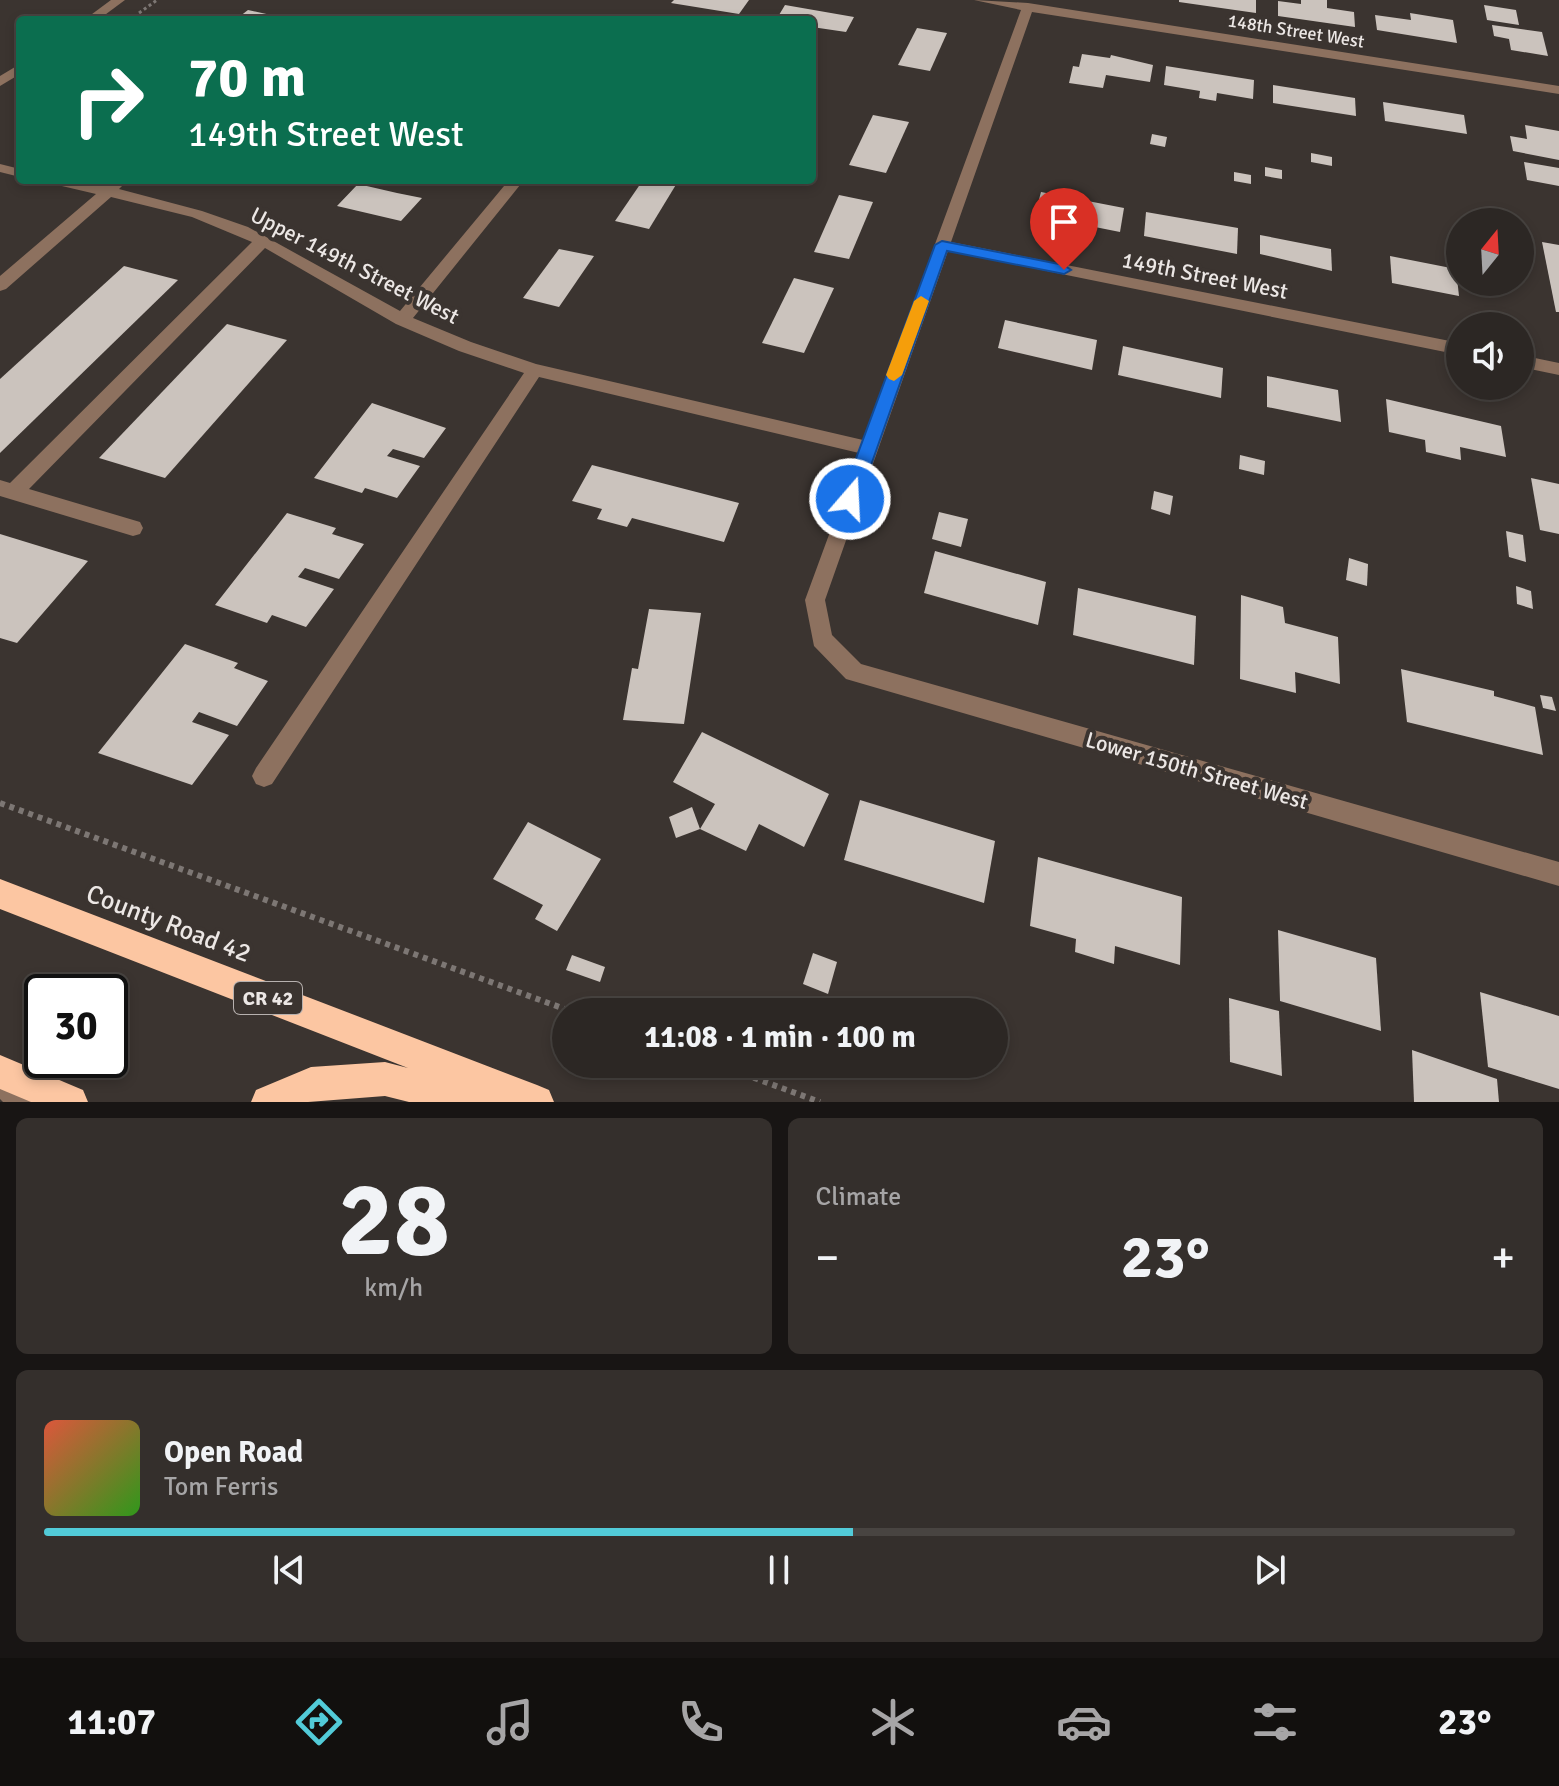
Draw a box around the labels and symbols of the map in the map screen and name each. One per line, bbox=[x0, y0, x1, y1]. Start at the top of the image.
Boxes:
street label: 148th Street West bbox=[1226, 9, 1366, 53]
pin bbox=[1030, 188, 1098, 270]
street label: Upper 149th Street West bbox=[246, 201, 464, 330]
north arrow bbox=[1446, 208, 1534, 296]
street label: 149th Street West bbox=[1120, 246, 1290, 305]
position arrow bbox=[808, 457, 892, 541]
street label: Lower 150th Street West bbox=[1083, 726, 1311, 815]
street label: County Road 42 bbox=[82, 878, 256, 970]
speed limit sign: 30 bbox=[24, 974, 128, 1078]
road number: CR 42 bbox=[234, 982, 302, 1014]

